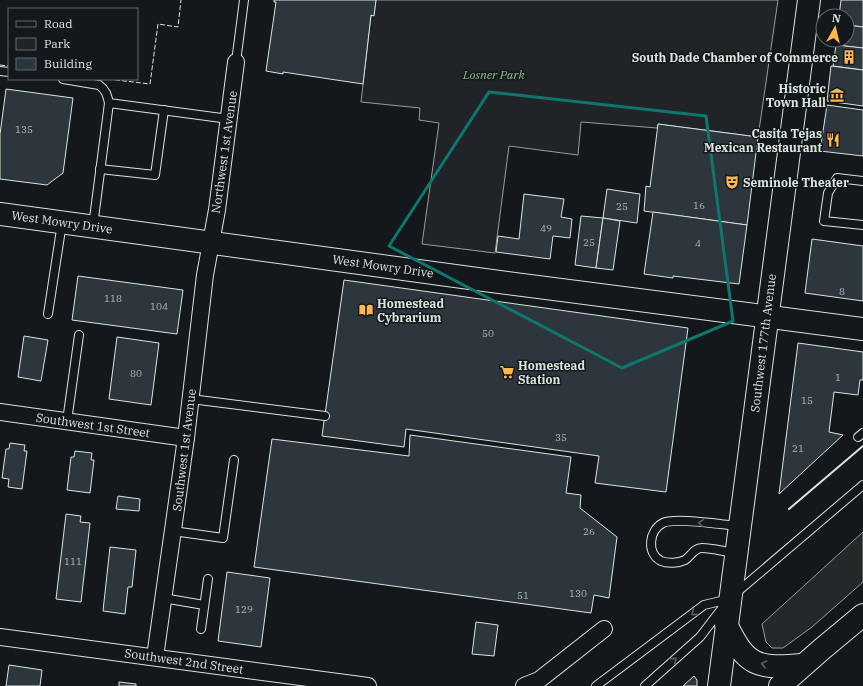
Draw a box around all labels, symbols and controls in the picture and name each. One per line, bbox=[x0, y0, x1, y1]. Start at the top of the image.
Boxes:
legend bbox=[8, 8, 138, 80]
north arrow bbox=[815, 8, 855, 48]
text: N bbox=[831, 11, 842, 26]
text: Road bbox=[44, 16, 73, 31]
text: Park bbox=[44, 36, 70, 51]
building icon: South Dade Chamber of Commerce bbox=[841, 49, 857, 65]
place label: South Dade Chamber of Commerce bbox=[632, 50, 838, 65]
text: Building bbox=[44, 56, 92, 71]
park label: Losner Park bbox=[462, 67, 526, 82]
place label: Historic Town Hall bbox=[766, 81, 827, 110]
museum icon: Historic Town Hall bbox=[829, 87, 845, 103]
street label: Northwest 1st Avenue bbox=[208, 90, 240, 214]
house number: 135 bbox=[15, 123, 33, 136]
place label: Casita Tejas Mexican Restaurant bbox=[704, 126, 823, 155]
restaurant icon: Casita Tejas Mexican Restaurant bbox=[825, 132, 841, 148]
theatre icon: Seminole Theater bbox=[724, 174, 740, 190]
place label: Seminole Theater bbox=[743, 175, 849, 190]
house number: 16 bbox=[693, 199, 705, 212]
house number: 25 bbox=[616, 200, 628, 213]
street label: West Mowry Drive bbox=[10, 207, 114, 237]
house number: 49 bbox=[540, 222, 552, 235]
house number: 25 bbox=[583, 236, 595, 249]
house number: 4 bbox=[695, 237, 701, 250]
street label: West Mowry Drive bbox=[331, 251, 435, 281]
street label: Southwest 177th Avenue bbox=[747, 273, 779, 413]
house number: 8 bbox=[839, 285, 845, 298]
house number: 118 bbox=[104, 292, 122, 305]
place label: Homestead Cybrarium bbox=[377, 296, 444, 325]
house number: 104 bbox=[150, 300, 168, 313]
library icon: Homestead Cybrarium bbox=[358, 302, 374, 318]
house number: 50 bbox=[482, 327, 494, 340]
place label: Homestead Station bbox=[518, 358, 585, 387]
supermarket icon: Homestead Station bbox=[499, 364, 515, 380]
house number: 80 bbox=[130, 367, 142, 380]
house number: 1 bbox=[835, 371, 841, 384]
street label: Southwest 1st Avenue bbox=[169, 388, 199, 512]
house number: 15 bbox=[801, 394, 813, 407]
street label: Southwest 1st Street bbox=[35, 410, 151, 440]
house number: 35 bbox=[555, 431, 567, 444]
house number: 21 bbox=[792, 442, 804, 455]
one-way arrow bbox=[698, 519, 704, 528]
house number: 26 bbox=[583, 525, 595, 538]
house number: 111 bbox=[64, 555, 82, 568]
house number: 130 bbox=[569, 587, 587, 600]
house number: 51 bbox=[517, 589, 529, 602]
house number: 129 bbox=[235, 603, 253, 616]
one-way arrow bbox=[691, 608, 698, 615]
street label: Southwest 2nd Street bbox=[124, 645, 244, 677]
one-way arrow bbox=[669, 657, 677, 665]
one-way arrow bbox=[760, 661, 767, 669]

